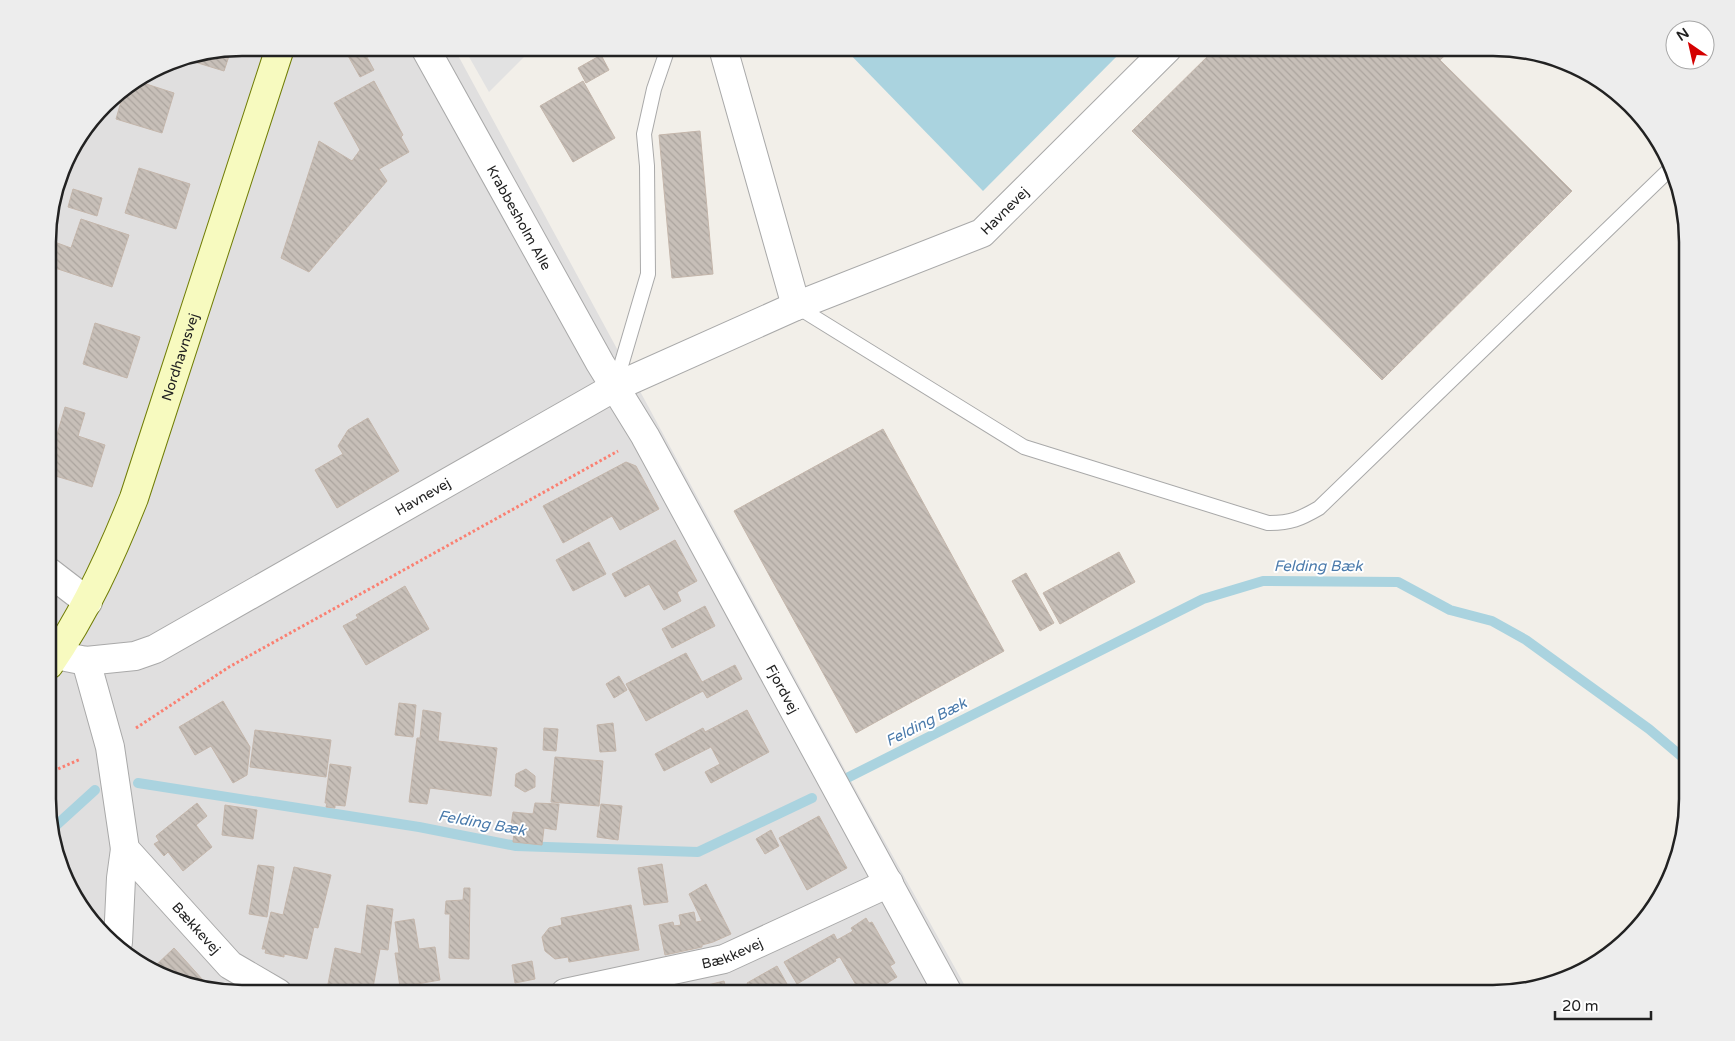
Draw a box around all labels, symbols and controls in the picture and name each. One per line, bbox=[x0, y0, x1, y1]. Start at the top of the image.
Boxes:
north arrow bbox=[1665, 20, 1715, 70]
text: N bbox=[1674, 24, 1692, 45]
street label: Krabbesholm Alle bbox=[483, 162, 555, 273]
street label: Havnevej bbox=[977, 183, 1032, 238]
street label: Nordhavnsvej bbox=[158, 311, 202, 403]
street label: Havnevej bbox=[392, 474, 453, 519]
water label: Felding Bæk bbox=[1274, 557, 1364, 575]
street label: Fjordvej bbox=[762, 661, 803, 716]
water label: Felding Bæk bbox=[882, 693, 971, 750]
water label: Felding Bæk bbox=[437, 806, 529, 840]
street label: Bækkevej bbox=[169, 898, 224, 958]
street label: Bækkevej bbox=[700, 934, 765, 972]
scale bar bbox=[1555, 988, 1651, 1020]
text: 20 m bbox=[1562, 997, 1599, 1015]

